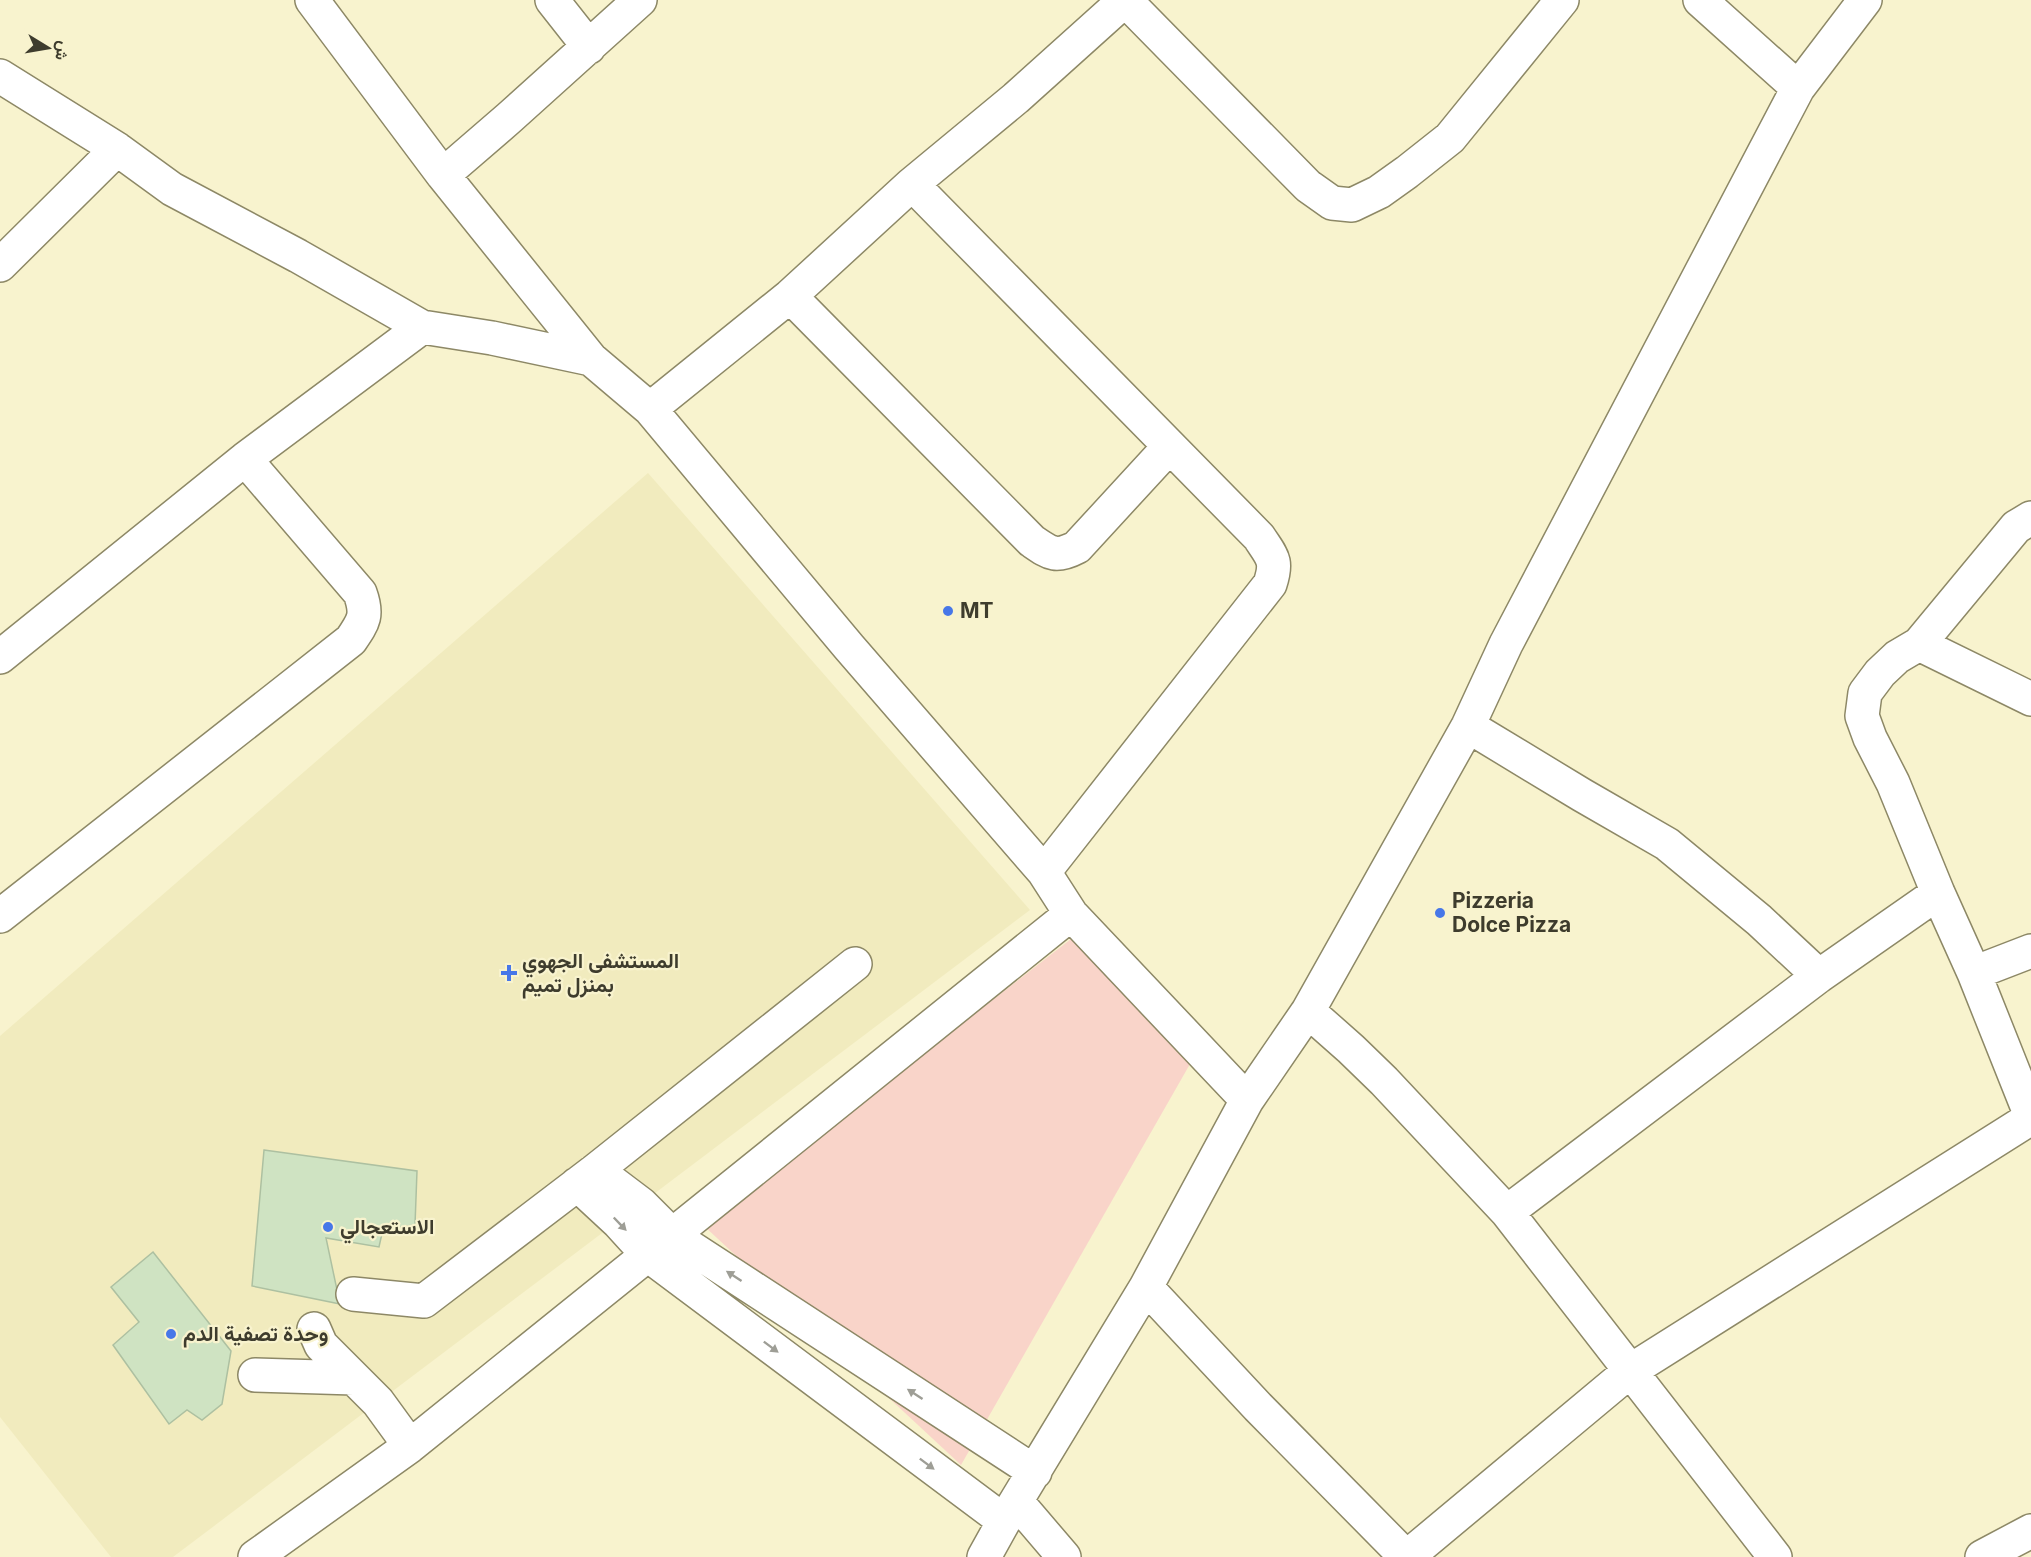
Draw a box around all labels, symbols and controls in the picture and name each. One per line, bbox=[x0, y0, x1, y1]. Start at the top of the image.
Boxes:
north arrow bbox=[18, 18, 78, 78]
text: ش bbox=[51, 40, 74, 62]
place label: MT bbox=[960, 598, 994, 623]
marker: MT bbox=[941, 604, 955, 618]
place label: Pizzeria Dolce Pizza bbox=[1452, 888, 1571, 937]
marker: Pizzeria Dolce Pizza bbox=[1433, 906, 1447, 920]
place label: المستشفى الجهوي بمنزل تميم bbox=[522, 948, 679, 999]
marker: المستشفى الجهوي بمنزل تميم bbox=[500, 964, 518, 982]
place label: الاستعجالي bbox=[340, 1214, 434, 1244]
one-way arrow bbox=[613, 1217, 627, 1232]
marker: الاستعجالي bbox=[321, 1220, 335, 1234]
one-way arrow bbox=[726, 1270, 743, 1281]
place label: وحدة تصفية الدم bbox=[183, 1321, 329, 1348]
marker: وحدة تصفية الدم bbox=[164, 1327, 178, 1341]
one-way arrow bbox=[762, 1341, 778, 1353]
one-way arrow bbox=[907, 1388, 923, 1399]
one-way arrow bbox=[919, 1457, 934, 1469]

